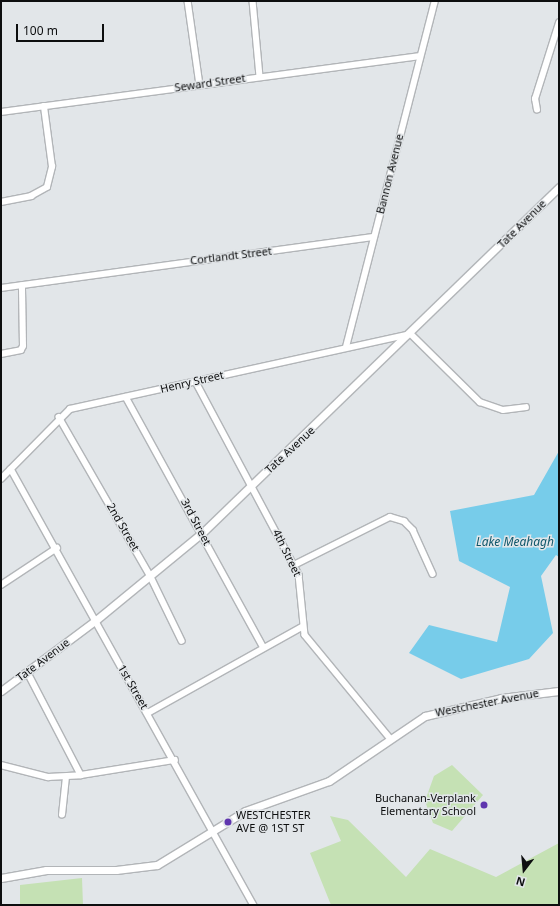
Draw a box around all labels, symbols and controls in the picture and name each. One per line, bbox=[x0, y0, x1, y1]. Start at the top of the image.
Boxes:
scale bar bbox=[18, 16, 106, 42]
text: 100 m bbox=[23, 22, 58, 39]
street label: Seward Street bbox=[174, 71, 246, 95]
street label: Bannon Avenue bbox=[374, 133, 406, 215]
street label: Tate Avenue bbox=[495, 197, 549, 251]
street label: Cortlandt Street bbox=[189, 244, 273, 268]
street label: Henry Street bbox=[159, 368, 225, 396]
street label: Tate Avenue bbox=[262, 424, 318, 476]
street label: 3rd Street bbox=[178, 496, 214, 548]
street label: 2nd Street bbox=[104, 501, 142, 553]
street label: 4th Street bbox=[270, 527, 304, 579]
water label: Lake Meahagh bbox=[476, 535, 554, 549]
street label: Tate Avenue bbox=[14, 636, 72, 684]
street label: 1st Street bbox=[115, 662, 151, 712]
street label: Westchester Avenue bbox=[434, 686, 540, 720]
place label: Buchanan-Verplank Elementary School bbox=[375, 792, 476, 818]
marker: Buchanan-Verplank Elementary School bbox=[479, 800, 489, 810]
place label: WESTCHESTER AVE @ 1ST ST bbox=[236, 809, 311, 835]
marker: WESTCHESTER AVE @ 1ST ST bbox=[223, 817, 233, 827]
north arrow bbox=[504, 850, 544, 890]
text: N bbox=[514, 874, 527, 890]

